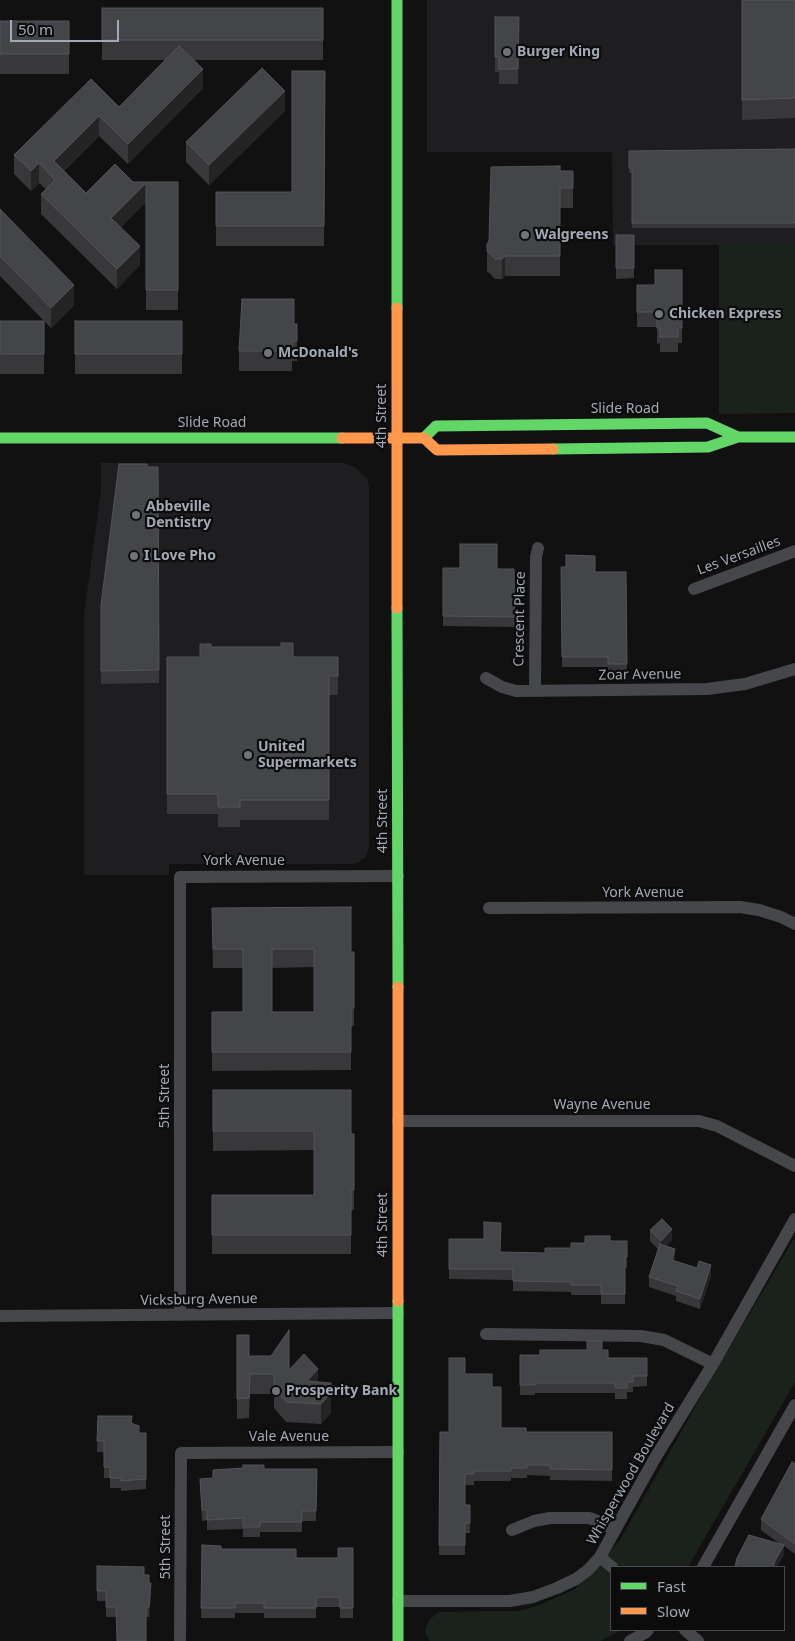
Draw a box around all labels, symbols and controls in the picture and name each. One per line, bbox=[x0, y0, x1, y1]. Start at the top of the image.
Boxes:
scale bar bbox=[12, 10, 121, 42]
text: 50 m bbox=[18, 19, 53, 39]
place label: Burger King bbox=[517, 44, 600, 60]
marker: Burger King bbox=[501, 46, 513, 58]
place label: Walgreens bbox=[535, 227, 608, 243]
marker: Walgreens bbox=[519, 229, 531, 241]
place label: Chicken Express bbox=[669, 306, 781, 322]
marker: Chicken Express bbox=[653, 308, 665, 320]
place label: McDonald's bbox=[278, 345, 358, 361]
marker: McDonald's bbox=[262, 347, 274, 359]
street label: 4th Street bbox=[374, 384, 390, 448]
street label: Slide Road bbox=[591, 401, 659, 417]
street label: Slide Road bbox=[178, 415, 246, 431]
place label: Abbeville Dentistry bbox=[146, 499, 211, 532]
marker: Abbeville Dentistry bbox=[130, 509, 142, 521]
street label: Les Versailles bbox=[695, 533, 783, 579]
place label: I Love Pho bbox=[144, 548, 216, 564]
marker: I Love Pho bbox=[128, 550, 140, 562]
street label: Crescent Place bbox=[511, 571, 529, 667]
street label: Zoar Avenue bbox=[598, 666, 682, 684]
place label: United Supermarkets bbox=[258, 739, 357, 772]
marker: United Supermarkets bbox=[242, 749, 254, 761]
street label: 4th Street bbox=[375, 789, 391, 853]
street label: York Avenue bbox=[203, 853, 285, 869]
street label: York Avenue bbox=[602, 885, 684, 901]
street label: 5th Street bbox=[157, 1064, 173, 1128]
street label: Wayne Avenue bbox=[553, 1097, 651, 1113]
street label: 4th Street bbox=[375, 1193, 391, 1257]
street label: Vicksburg Avenue bbox=[140, 1291, 258, 1309]
place label: Prosperity Bank bbox=[286, 1383, 397, 1399]
marker: Prosperity Bank bbox=[270, 1385, 282, 1397]
street label: Whisperwood Boulevard bbox=[583, 1400, 679, 1548]
street label: Vale Avenue bbox=[249, 1429, 329, 1445]
street label: 5th Street bbox=[158, 1515, 174, 1579]
legend bbox=[610, 1566, 785, 1631]
text: Fast bbox=[657, 1576, 686, 1596]
text: Slow bbox=[657, 1601, 690, 1621]

